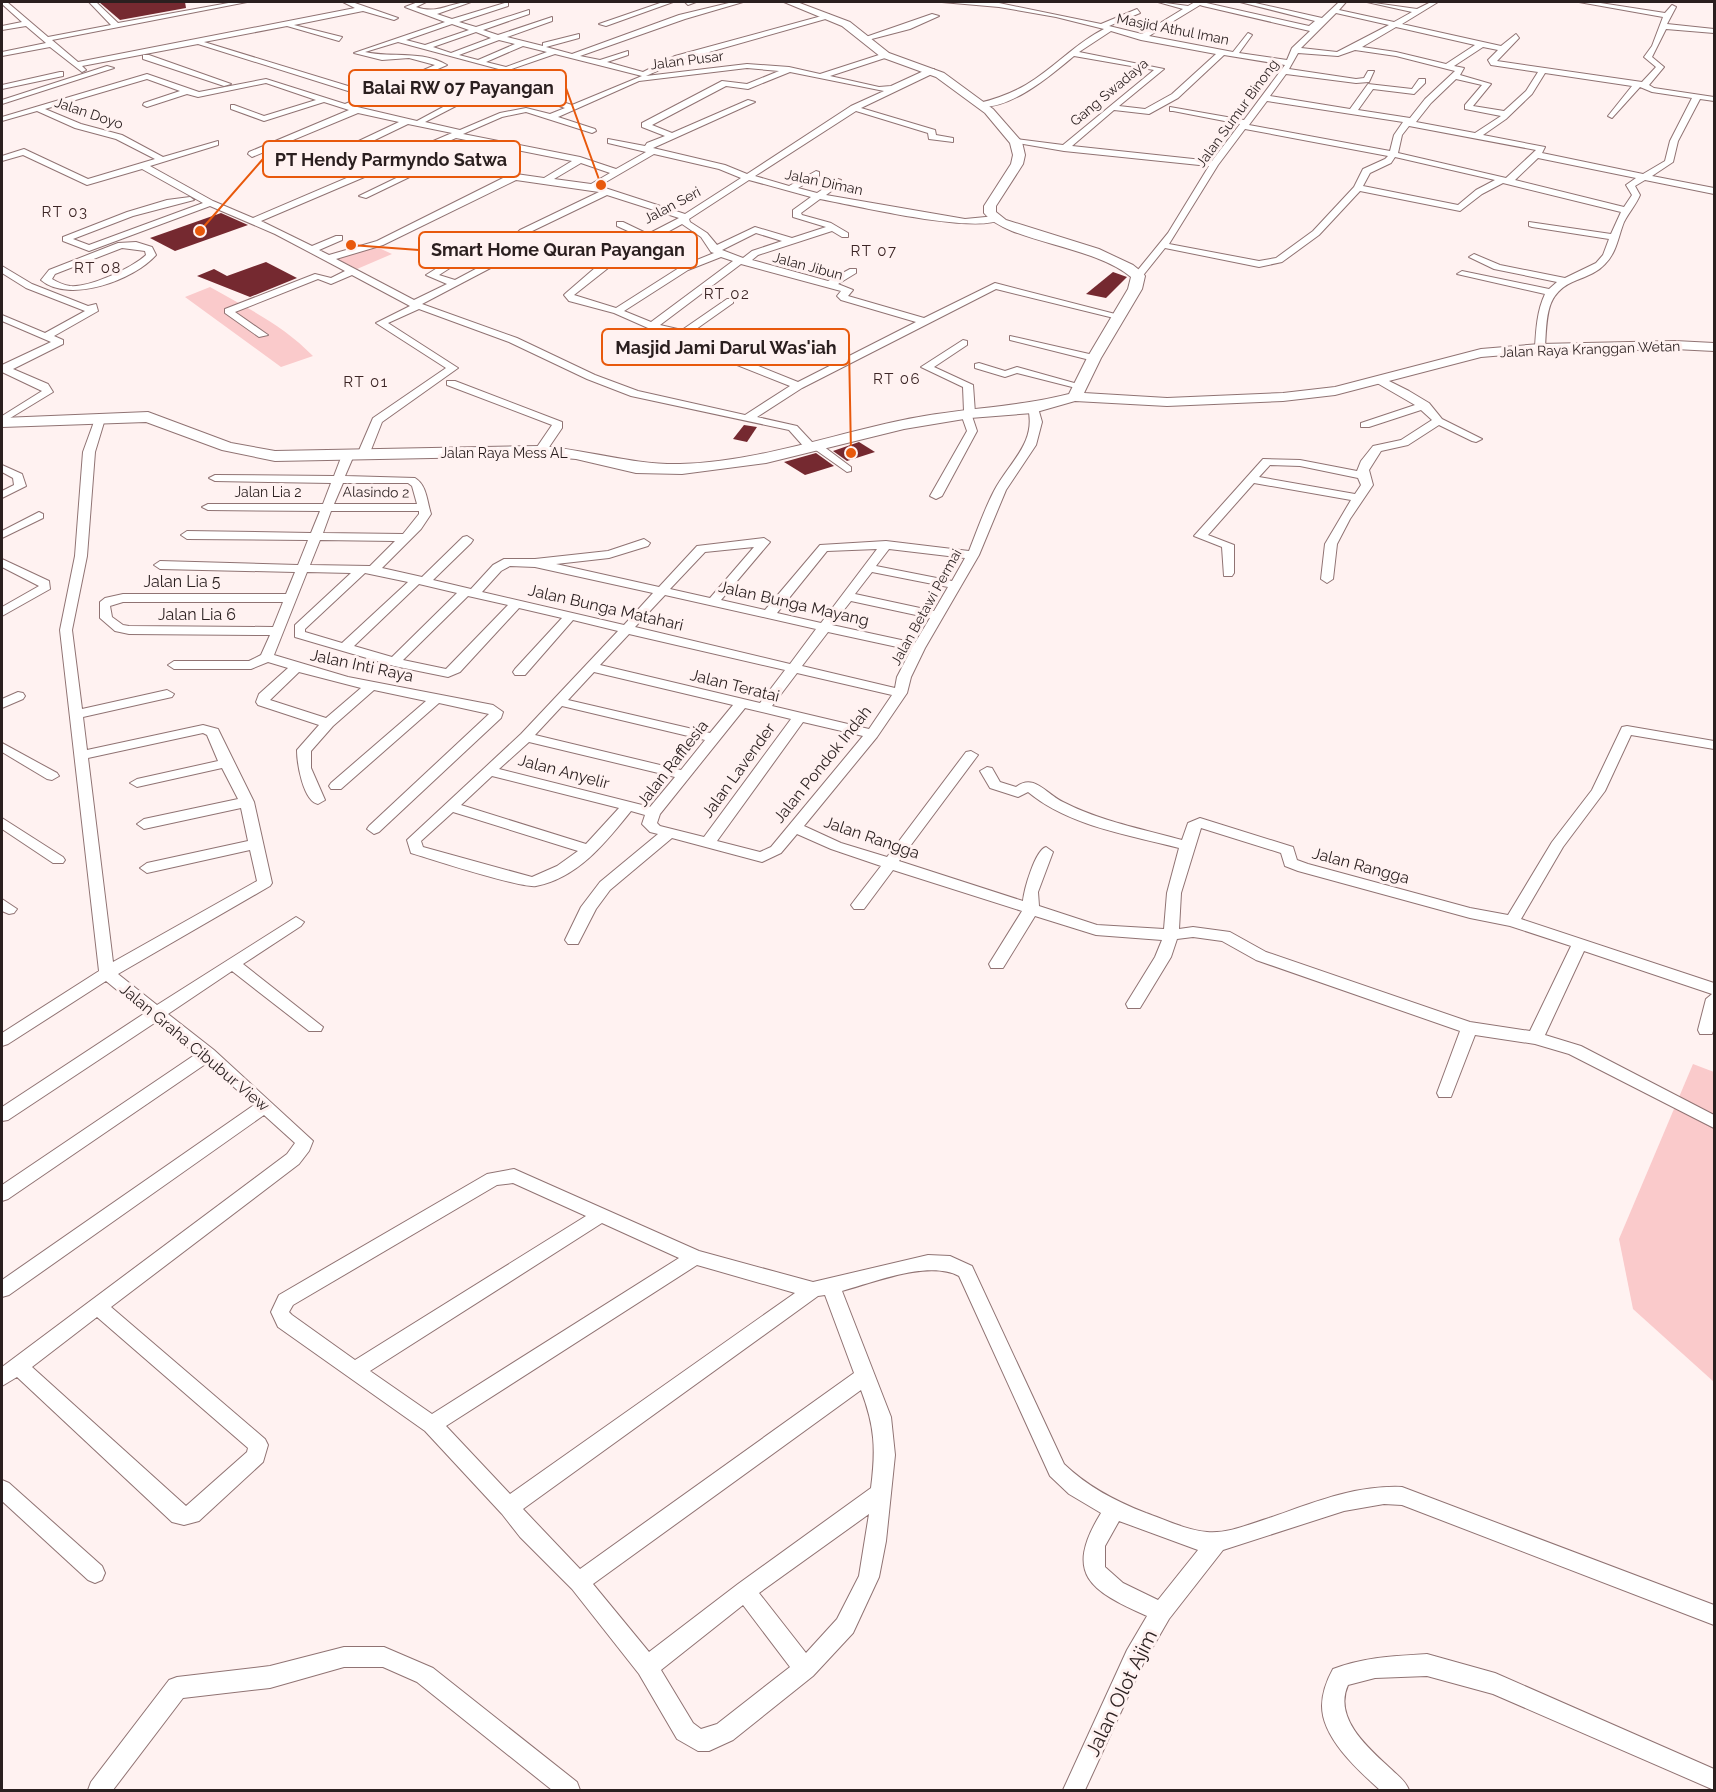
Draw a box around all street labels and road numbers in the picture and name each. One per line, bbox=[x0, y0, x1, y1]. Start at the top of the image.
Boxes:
street label: Masjid Athul Iman bbox=[1115, 10, 1231, 48]
street label: Jalan Pusar bbox=[649, 48, 725, 72]
street label: Gang Swadaya bbox=[1067, 55, 1151, 129]
street label: Jalan Sumur Binong bbox=[1193, 56, 1281, 170]
street label: Jalan Doyo bbox=[53, 94, 125, 132]
street label: Jalan Diman bbox=[784, 166, 864, 198]
street label: Jalan Seri bbox=[641, 183, 703, 227]
street label: Jalan Jibun bbox=[771, 249, 845, 283]
street label: Jalan Raya Kranggan Wetan bbox=[1499, 338, 1681, 360]
street label: Jalan Raya Mess AL bbox=[440, 445, 568, 461]
street label: Alasindo 2 bbox=[342, 483, 410, 501]
street label: Jalan Lia 2 bbox=[234, 484, 302, 500]
street label: Jalan Betawi Permai bbox=[887, 546, 965, 668]
street label: Jalan Lia 5 bbox=[143, 572, 221, 591]
street label: Jalan Bunga Mayang bbox=[717, 577, 871, 630]
street label: Jalan Bunga Matahari bbox=[526, 580, 685, 635]
street label: Jalan Lia 6 bbox=[158, 605, 236, 624]
street label: Jalan Inti Raya bbox=[309, 645, 415, 686]
street label: Jalan Teratai bbox=[688, 665, 782, 706]
street label: Jalan Pondok Indah bbox=[769, 702, 875, 827]
street label: Jalan Rafflesia bbox=[633, 716, 712, 810]
street label: Jalan Lavender bbox=[698, 719, 779, 821]
street label: Jalan Anyelir bbox=[516, 750, 612, 793]
street label: Jalan Rangga bbox=[822, 812, 922, 863]
street label: Jalan Rangga bbox=[1310, 843, 1411, 888]
street label: Jalan Graha Cibubur View bbox=[116, 979, 273, 1115]
street label: Jalan Olot Ajim bbox=[1080, 1626, 1162, 1760]

